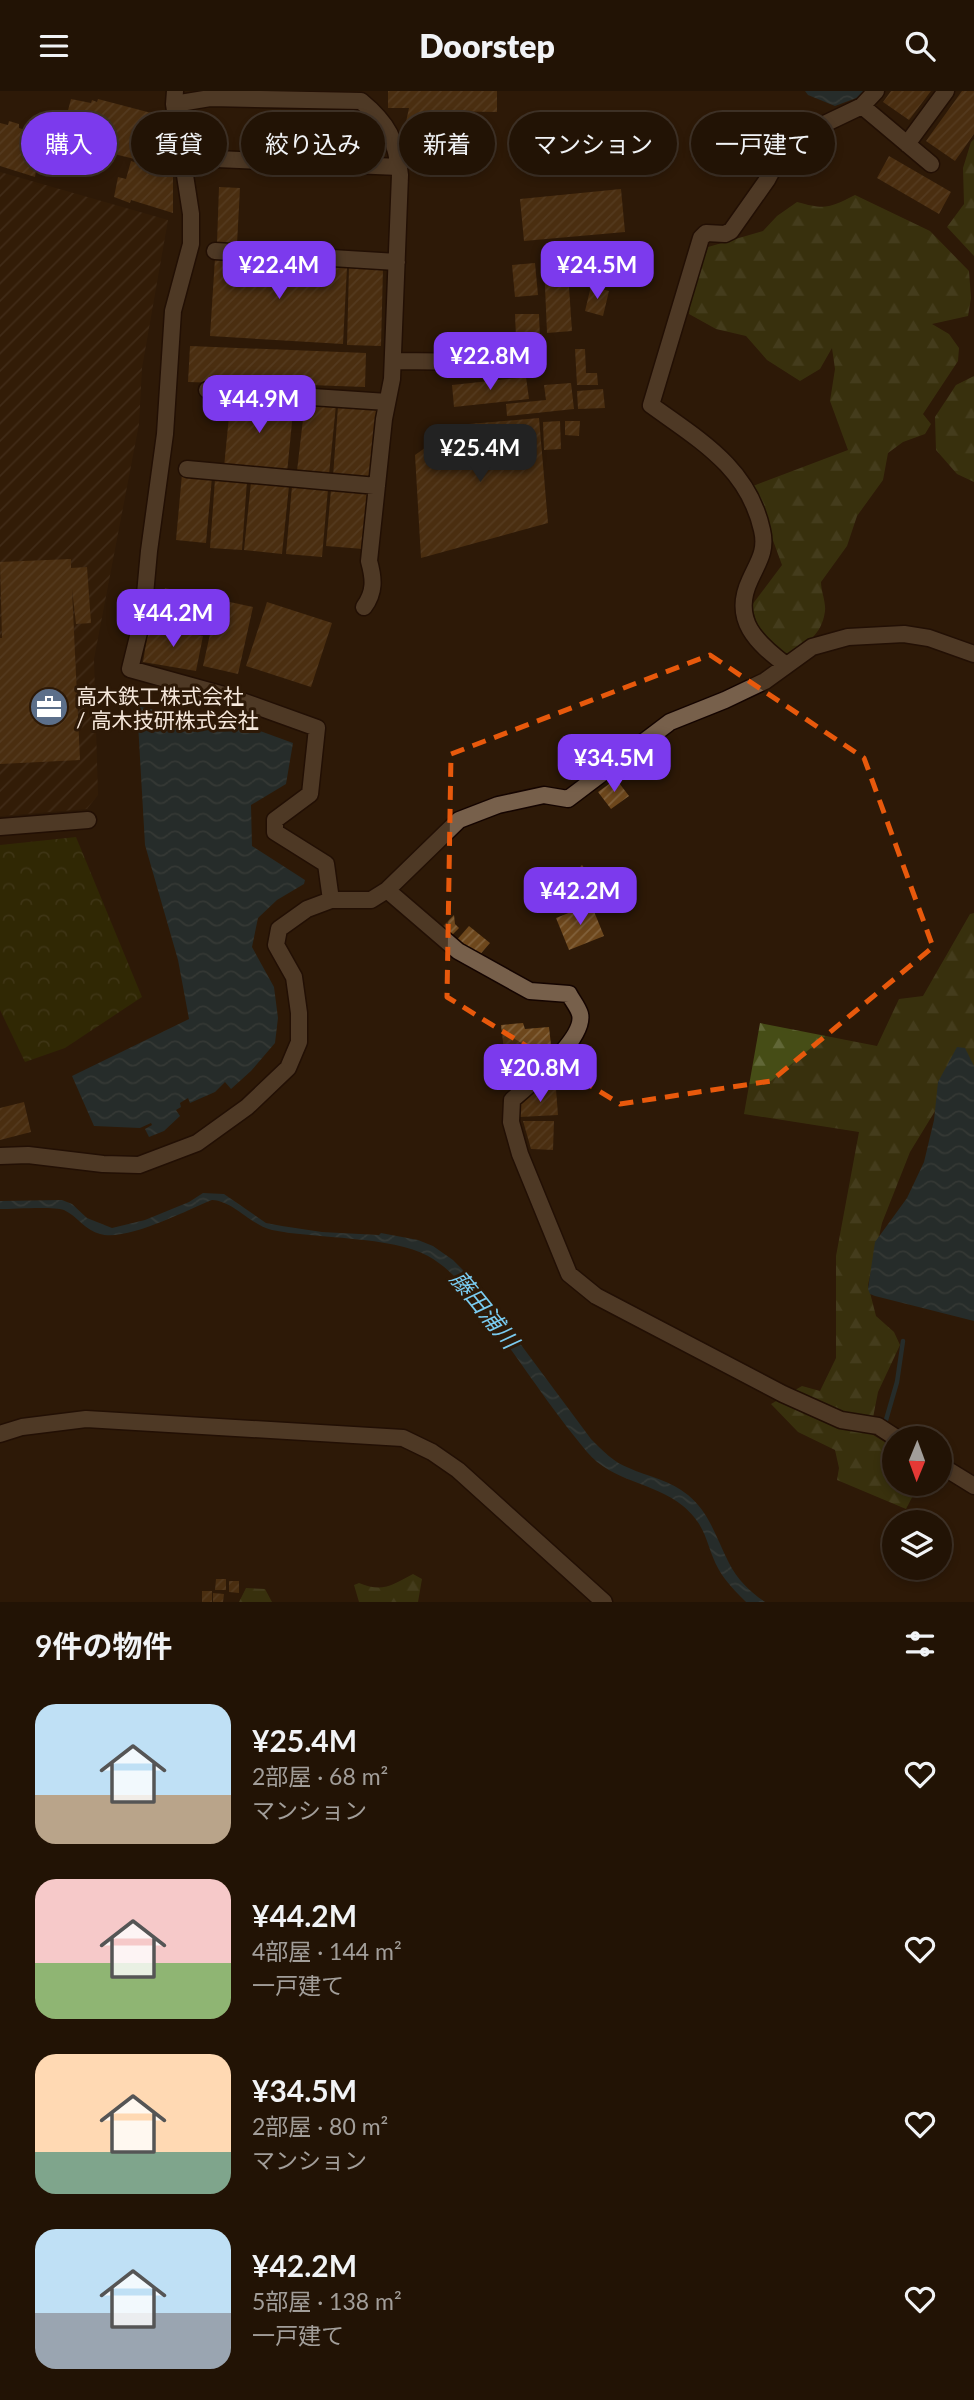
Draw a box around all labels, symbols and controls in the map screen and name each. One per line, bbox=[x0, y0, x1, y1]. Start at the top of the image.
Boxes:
text: Doorstep bbox=[419, 26, 555, 65]
icon: menu bbox=[35, 27, 73, 65]
icon: search bbox=[901, 27, 939, 65]
chip: 購入 bbox=[21, 112, 117, 175]
chip: 賃貸 bbox=[131, 112, 227, 175]
chip: 絞り込み bbox=[241, 112, 385, 175]
chip: 新着 bbox=[399, 112, 495, 175]
chip: マンション bbox=[509, 112, 677, 175]
chip: 一戸建て bbox=[691, 112, 835, 175]
pin: ¥22.4M bbox=[222, 241, 336, 301]
pin: ¥24.5M bbox=[540, 241, 654, 301]
text: ¥22.4M bbox=[239, 250, 319, 278]
text: ¥24.5M bbox=[557, 250, 637, 278]
pin: ¥22.8M bbox=[433, 333, 547, 392]
text: ¥22.8M bbox=[450, 341, 530, 369]
pin: ¥44.9M bbox=[202, 375, 316, 435]
text: ¥44.9M bbox=[219, 384, 299, 412]
pin: ¥25.4M bbox=[423, 425, 537, 484]
text: ¥25.4M bbox=[440, 433, 520, 461]
pin: ¥44.2M bbox=[116, 589, 230, 649]
text: ¥44.2M bbox=[133, 598, 213, 626]
place label: 高木鉄工株式会社 / 高木技研株式会社 bbox=[76, 683, 259, 732]
office icon: 高木鉄工株式会社 / 高木技研株式会社 bbox=[28, 686, 70, 728]
pin: ¥34.5M bbox=[557, 735, 671, 794]
text: ¥34.5M bbox=[574, 743, 654, 771]
pin: ¥42.2M bbox=[523, 867, 637, 927]
text: ¥42.2M bbox=[540, 876, 620, 904]
pin: ¥20.8M bbox=[483, 1045, 597, 1104]
text: ¥20.8M bbox=[500, 1053, 580, 1081]
water label: 藤田浦川 bbox=[445, 1264, 527, 1356]
north arrow bbox=[882, 1426, 952, 1496]
map controls bbox=[882, 1426, 952, 1580]
button: layers bbox=[882, 1510, 952, 1580]
icon: filters bbox=[901, 1625, 939, 1663]
text: 9件の物件 bbox=[35, 1627, 172, 1663]
text: ¥25.4M bbox=[252, 1722, 357, 1758]
icon: home bbox=[91, 1732, 175, 1816]
icon: heart bbox=[901, 1755, 939, 1793]
text: 2部屋 · 68 m² bbox=[252, 1762, 388, 1790]
text: マンション bbox=[252, 1796, 367, 1824]
text: ¥44.2M bbox=[252, 1897, 357, 1933]
icon: home bbox=[91, 1907, 175, 1991]
icon: heart bbox=[901, 1930, 939, 1968]
text: 4部屋 · 144 m² bbox=[252, 1937, 402, 1965]
text: 一戸建て bbox=[252, 1971, 344, 1999]
text: ¥34.5M bbox=[252, 2072, 357, 2108]
icon: home bbox=[91, 2082, 175, 2166]
icon: heart bbox=[901, 2105, 939, 2143]
text: 2部屋 · 80 m² bbox=[252, 2112, 388, 2140]
text: マンション bbox=[252, 2146, 367, 2174]
text: ¥42.2M bbox=[252, 2247, 357, 2283]
icon: home bbox=[91, 2257, 175, 2341]
icon: heart bbox=[901, 2280, 939, 2318]
text: 5部屋 · 138 m² bbox=[252, 2287, 402, 2315]
text: 一戸建て bbox=[252, 2321, 344, 2349]

